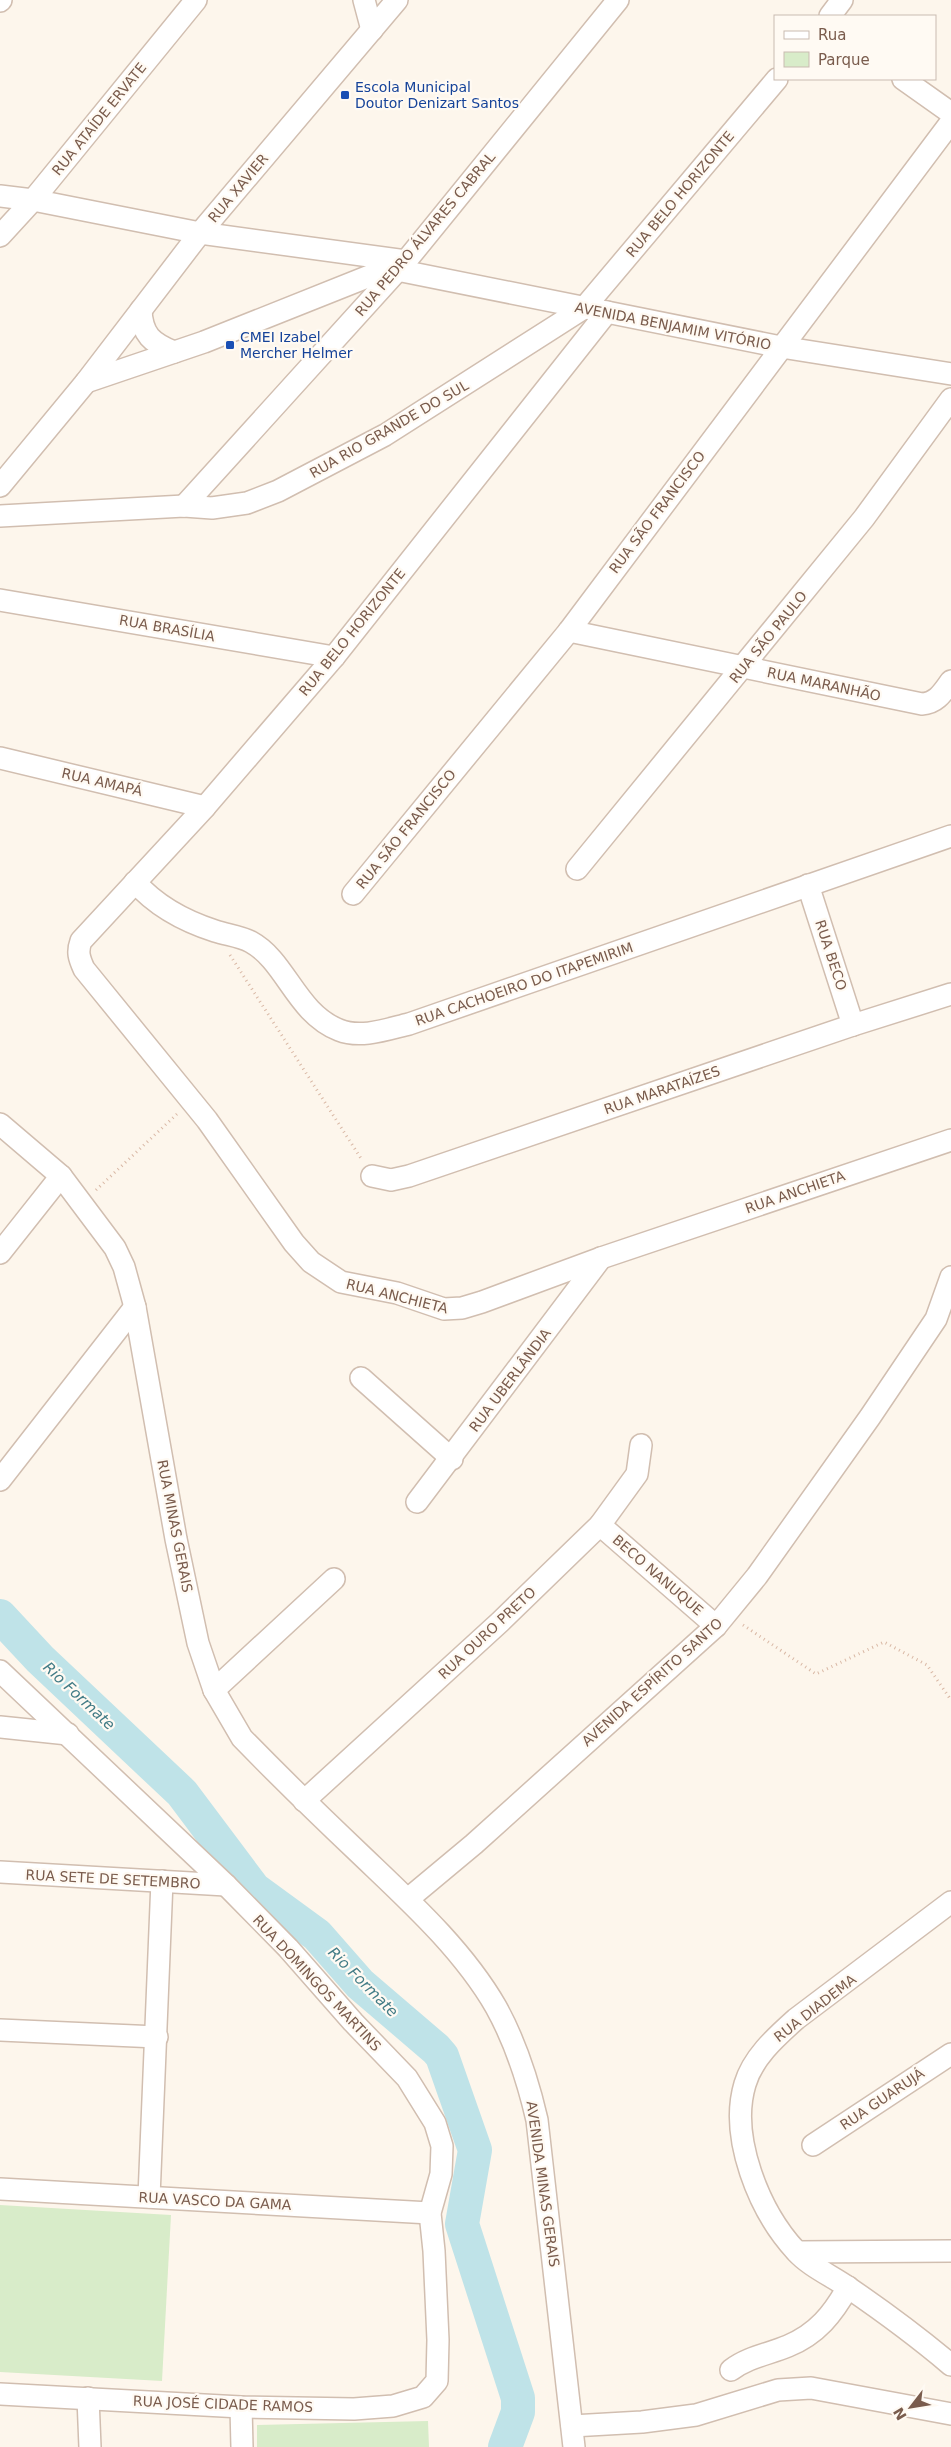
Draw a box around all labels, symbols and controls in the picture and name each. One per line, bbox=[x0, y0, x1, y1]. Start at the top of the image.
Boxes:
legend bbox=[774, 15, 936, 80]
text: Rua bbox=[818, 26, 846, 44]
text: Parque bbox=[818, 51, 870, 69]
street label: RUA ATAÍDE ERVATE bbox=[49, 60, 149, 178]
place label: Escola Municipal Doutor Denizart Santos bbox=[355, 79, 519, 111]
marker: Escola Municipal Doutor Denizart Santos bbox=[339, 89, 351, 101]
street label: RUA BELO HORIZONTE bbox=[623, 128, 737, 260]
street label: RUA PEDRO ÁLVARES CABRAL bbox=[352, 149, 498, 319]
street label: RUA XAVIER bbox=[205, 150, 271, 226]
street label: AVENIDA BENJAMIM VITÓRIO bbox=[574, 298, 773, 353]
place label: CMEI Izabel Mercher Helmer bbox=[240, 329, 353, 361]
marker: CMEI Izabel Mercher Helmer bbox=[224, 339, 236, 351]
street label: RUA RIO GRANDE DO SUL bbox=[307, 377, 471, 481]
street label: RUA SÃO FRANCISCO bbox=[606, 448, 708, 576]
street label: RUA BELO HORIZONTE bbox=[296, 565, 408, 699]
street label: RUA SÃO PAULO bbox=[726, 588, 810, 686]
street label: RUA BRASÍLIA bbox=[118, 612, 216, 644]
street label: RUA MARANHÃO bbox=[766, 664, 882, 704]
street label: RUA AMAPÁ bbox=[60, 765, 144, 799]
street label: RUA SÃO FRANCISCO bbox=[353, 766, 459, 892]
street label: RUA BECO bbox=[812, 918, 850, 992]
street label: RUA CACHOEIRO DO ITAPEMIRIM bbox=[413, 939, 635, 1029]
street label: RUA MARATAÍZES bbox=[602, 1063, 722, 1117]
street label: RUA ANCHIETA bbox=[743, 1167, 847, 1217]
street label: RUA ANCHIETA bbox=[344, 1276, 450, 1316]
street label: RUA UBERLÂNDIA bbox=[465, 1324, 554, 1435]
street label: RUA MINAS GERAIS bbox=[154, 1458, 196, 1594]
street label: BECO NANUQUE bbox=[610, 1531, 706, 1619]
street label: RUA OURO PRETO bbox=[435, 1584, 539, 1682]
street label: AVENIDA ESPÍRITO SANTO bbox=[579, 1615, 725, 1749]
water label: Rio Formate bbox=[39, 1658, 119, 1734]
street label: RUA SETE DE SETEMBRO bbox=[25, 1866, 201, 1892]
street label: RUA DOMINGOS MARTINS bbox=[250, 1912, 384, 2054]
water label: Rio Formate bbox=[324, 1943, 402, 2021]
street label: RUA DIADEMA bbox=[771, 1971, 860, 2045]
street label: RUA GUARUJÁ bbox=[837, 2065, 927, 2133]
street label: AVENIDA MINAS GERAIS bbox=[523, 2100, 563, 2268]
street label: RUA VASCO DA GAMA bbox=[138, 2189, 292, 2213]
north arrow bbox=[886, 2382, 936, 2432]
street label: RUA JOSÉ CIDADE RAMOS bbox=[133, 2393, 313, 2415]
text: N bbox=[890, 2405, 910, 2423]

